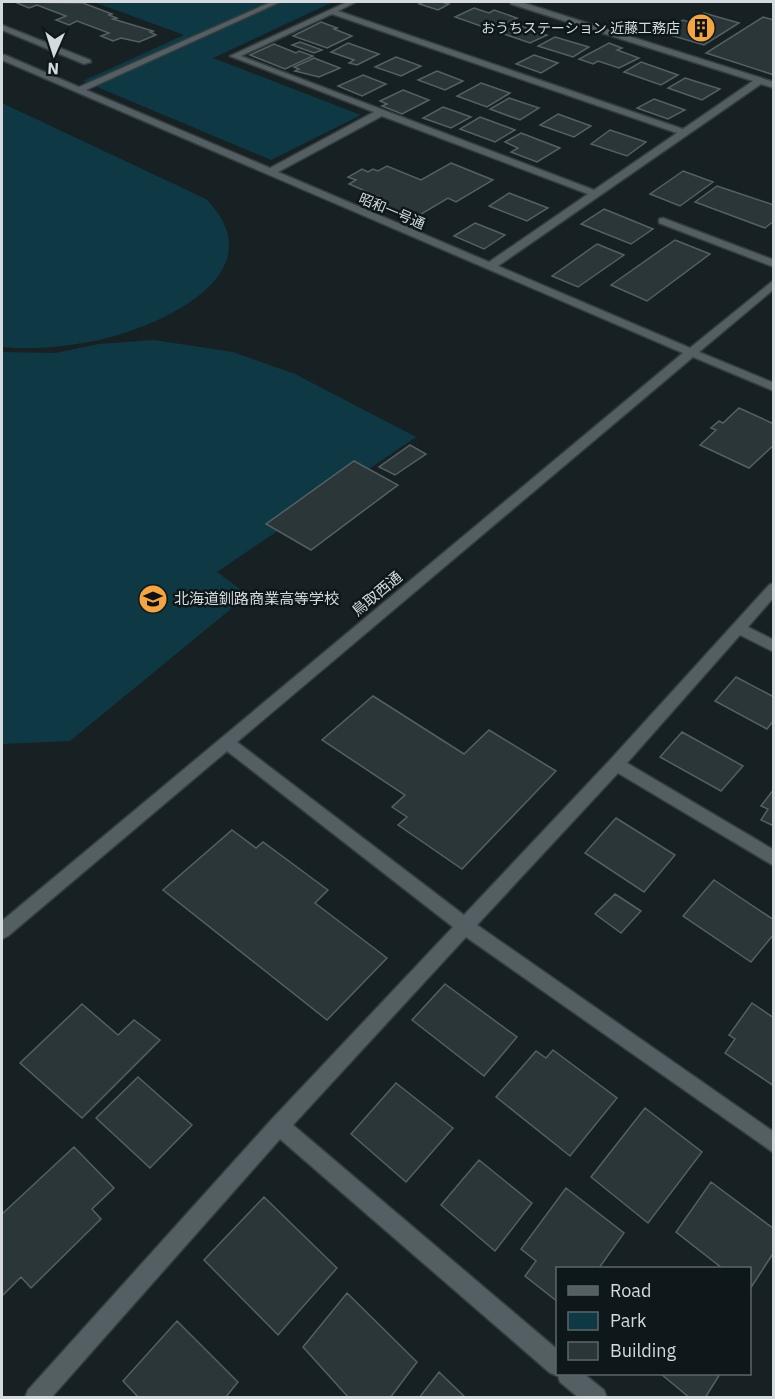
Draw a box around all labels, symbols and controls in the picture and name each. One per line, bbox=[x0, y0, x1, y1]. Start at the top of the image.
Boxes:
building icon: おうちステーション 近藤工務店 bbox=[685, 12, 717, 44]
place label: おうちステーション 近藤工務店 bbox=[481, 19, 680, 37]
north arrow bbox=[24, 24, 84, 84]
text: N bbox=[47, 59, 60, 79]
street label: 昭和一号通 bbox=[356, 189, 428, 233]
street label: 鳥取西通 bbox=[348, 567, 406, 620]
school or university icon: 北海道釧路商業高等学校 bbox=[137, 583, 169, 615]
place label: 北海道釧路商業高等学校 bbox=[174, 589, 339, 608]
legend bbox=[556, 1267, 751, 1375]
text: Road bbox=[610, 1279, 651, 1302]
text: Park bbox=[610, 1309, 647, 1332]
text: Building bbox=[610, 1339, 677, 1362]

